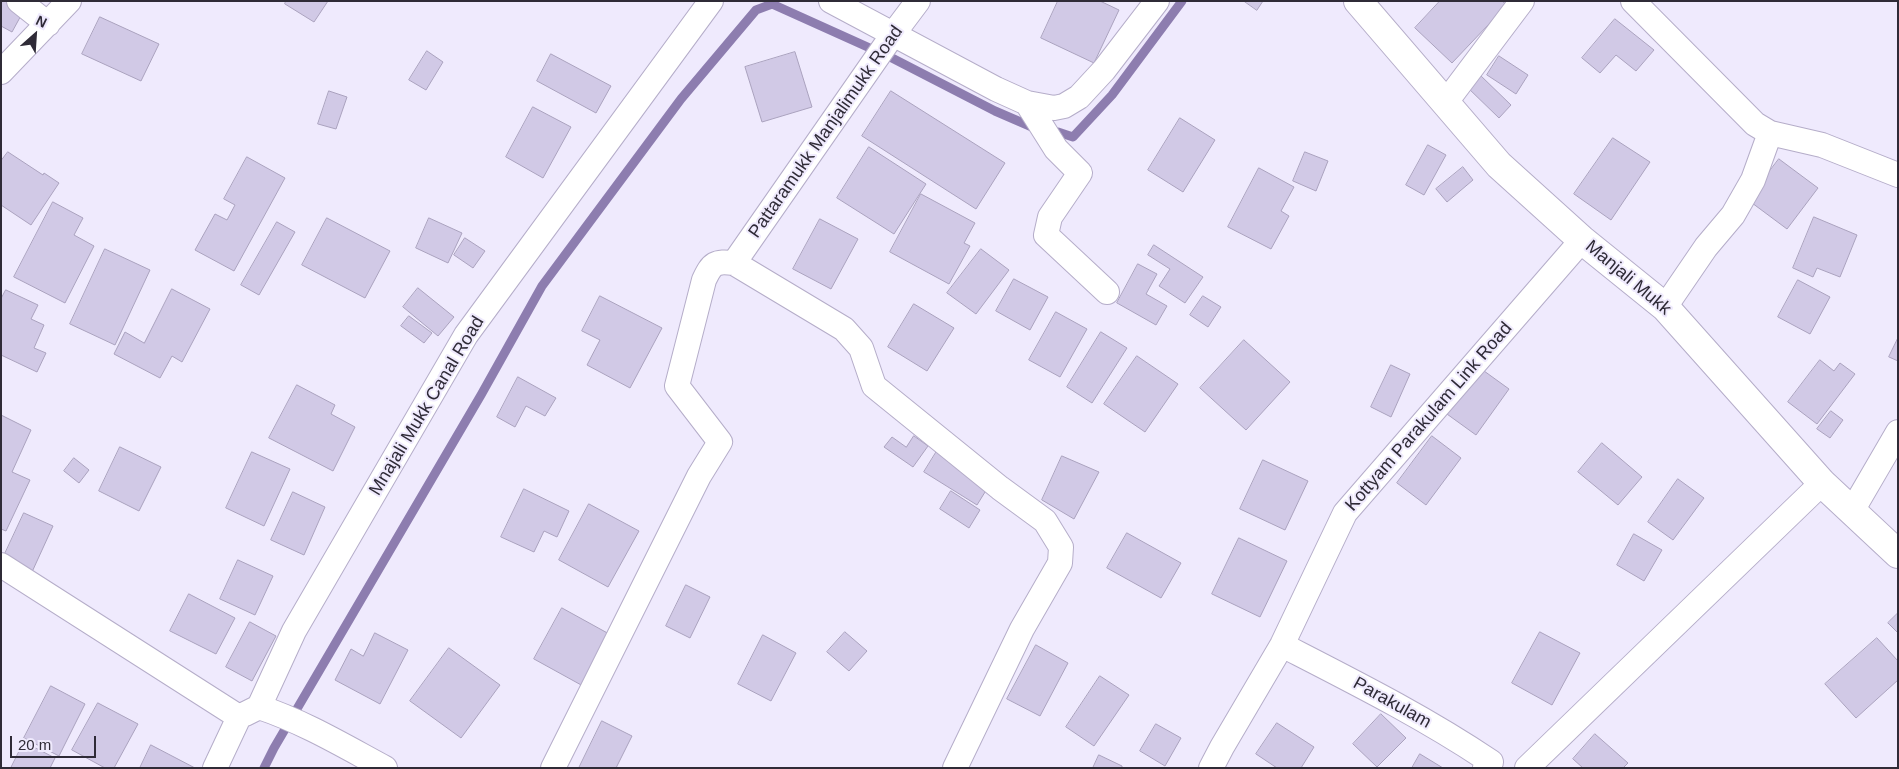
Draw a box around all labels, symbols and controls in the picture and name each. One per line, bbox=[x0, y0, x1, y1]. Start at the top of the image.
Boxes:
north arrow bbox=[10, 10, 60, 60]
text: N bbox=[34, 12, 50, 31]
street label: Pattaramukk Manjalimukk Road bbox=[744, 22, 908, 242]
street label: Manjali Mukk bbox=[1581, 236, 1675, 320]
street label: Mnajali Mukk Canal Road bbox=[365, 313, 489, 499]
street label: Kottyam Parakulam Link Road bbox=[1341, 318, 1517, 516]
street label: Parakulam bbox=[1349, 673, 1435, 733]
scale bar bbox=[12, 726, 99, 758]
text: 20 m bbox=[18, 736, 51, 753]

